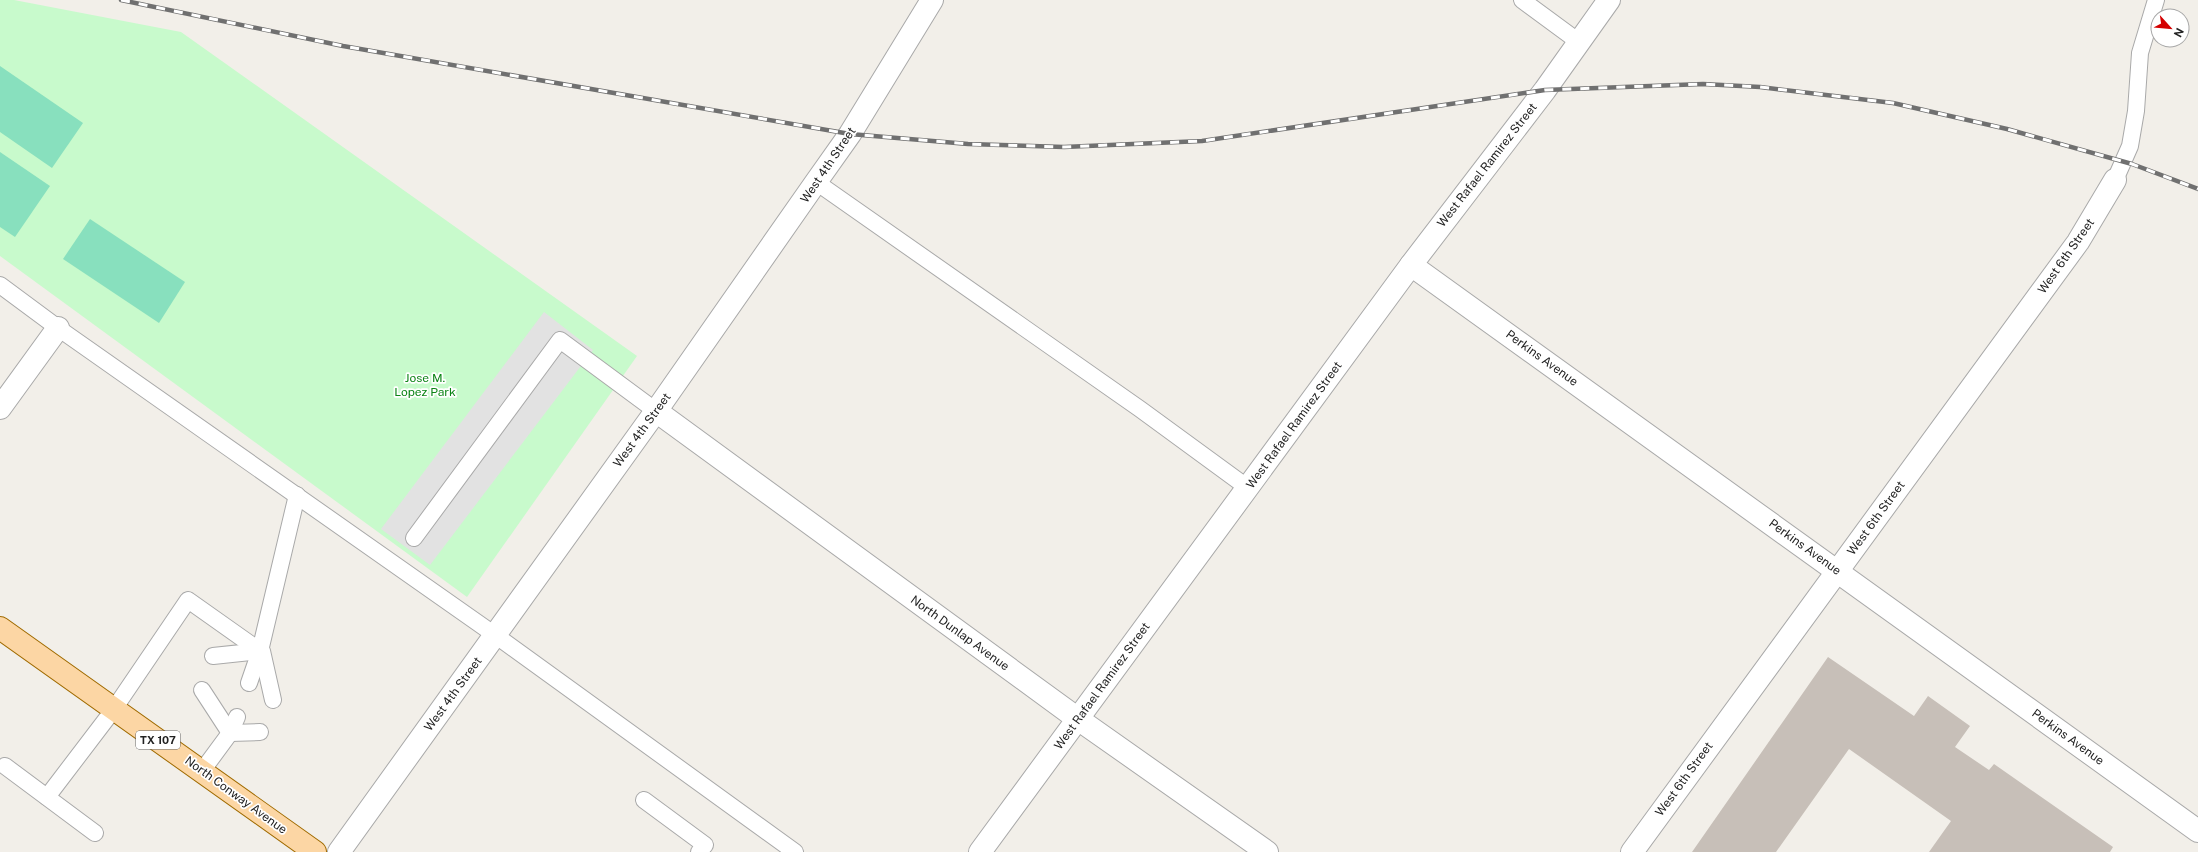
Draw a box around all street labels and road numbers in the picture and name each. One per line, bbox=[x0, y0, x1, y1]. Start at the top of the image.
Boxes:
street label: West Rafael Ramirez Street bbox=[1434, 100, 1540, 230]
street label: West 4th Street bbox=[798, 124, 859, 206]
street label: West 6th Street bbox=[2035, 216, 2097, 296]
street label: Perkins Avenue bbox=[1503, 327, 1581, 389]
street label: West Rafael Ramirez Street bbox=[1243, 359, 1345, 491]
street label: West 4th Street bbox=[610, 390, 674, 470]
street label: West 6th Street bbox=[1844, 478, 1908, 558]
street label: Perkins Avenue bbox=[1766, 516, 1844, 578]
street label: North Dunlap Avenue bbox=[908, 593, 1012, 674]
street label: West Rafael Ramirez Street bbox=[1051, 620, 1153, 752]
street label: West 4th Street bbox=[421, 654, 485, 734]
street label: Perkins Avenue bbox=[2029, 706, 2107, 768]
road number: TX 107 bbox=[136, 731, 180, 749]
street label: West 6th Street bbox=[1652, 739, 1716, 819]
street label: North Conway Avenue bbox=[182, 753, 290, 837]

